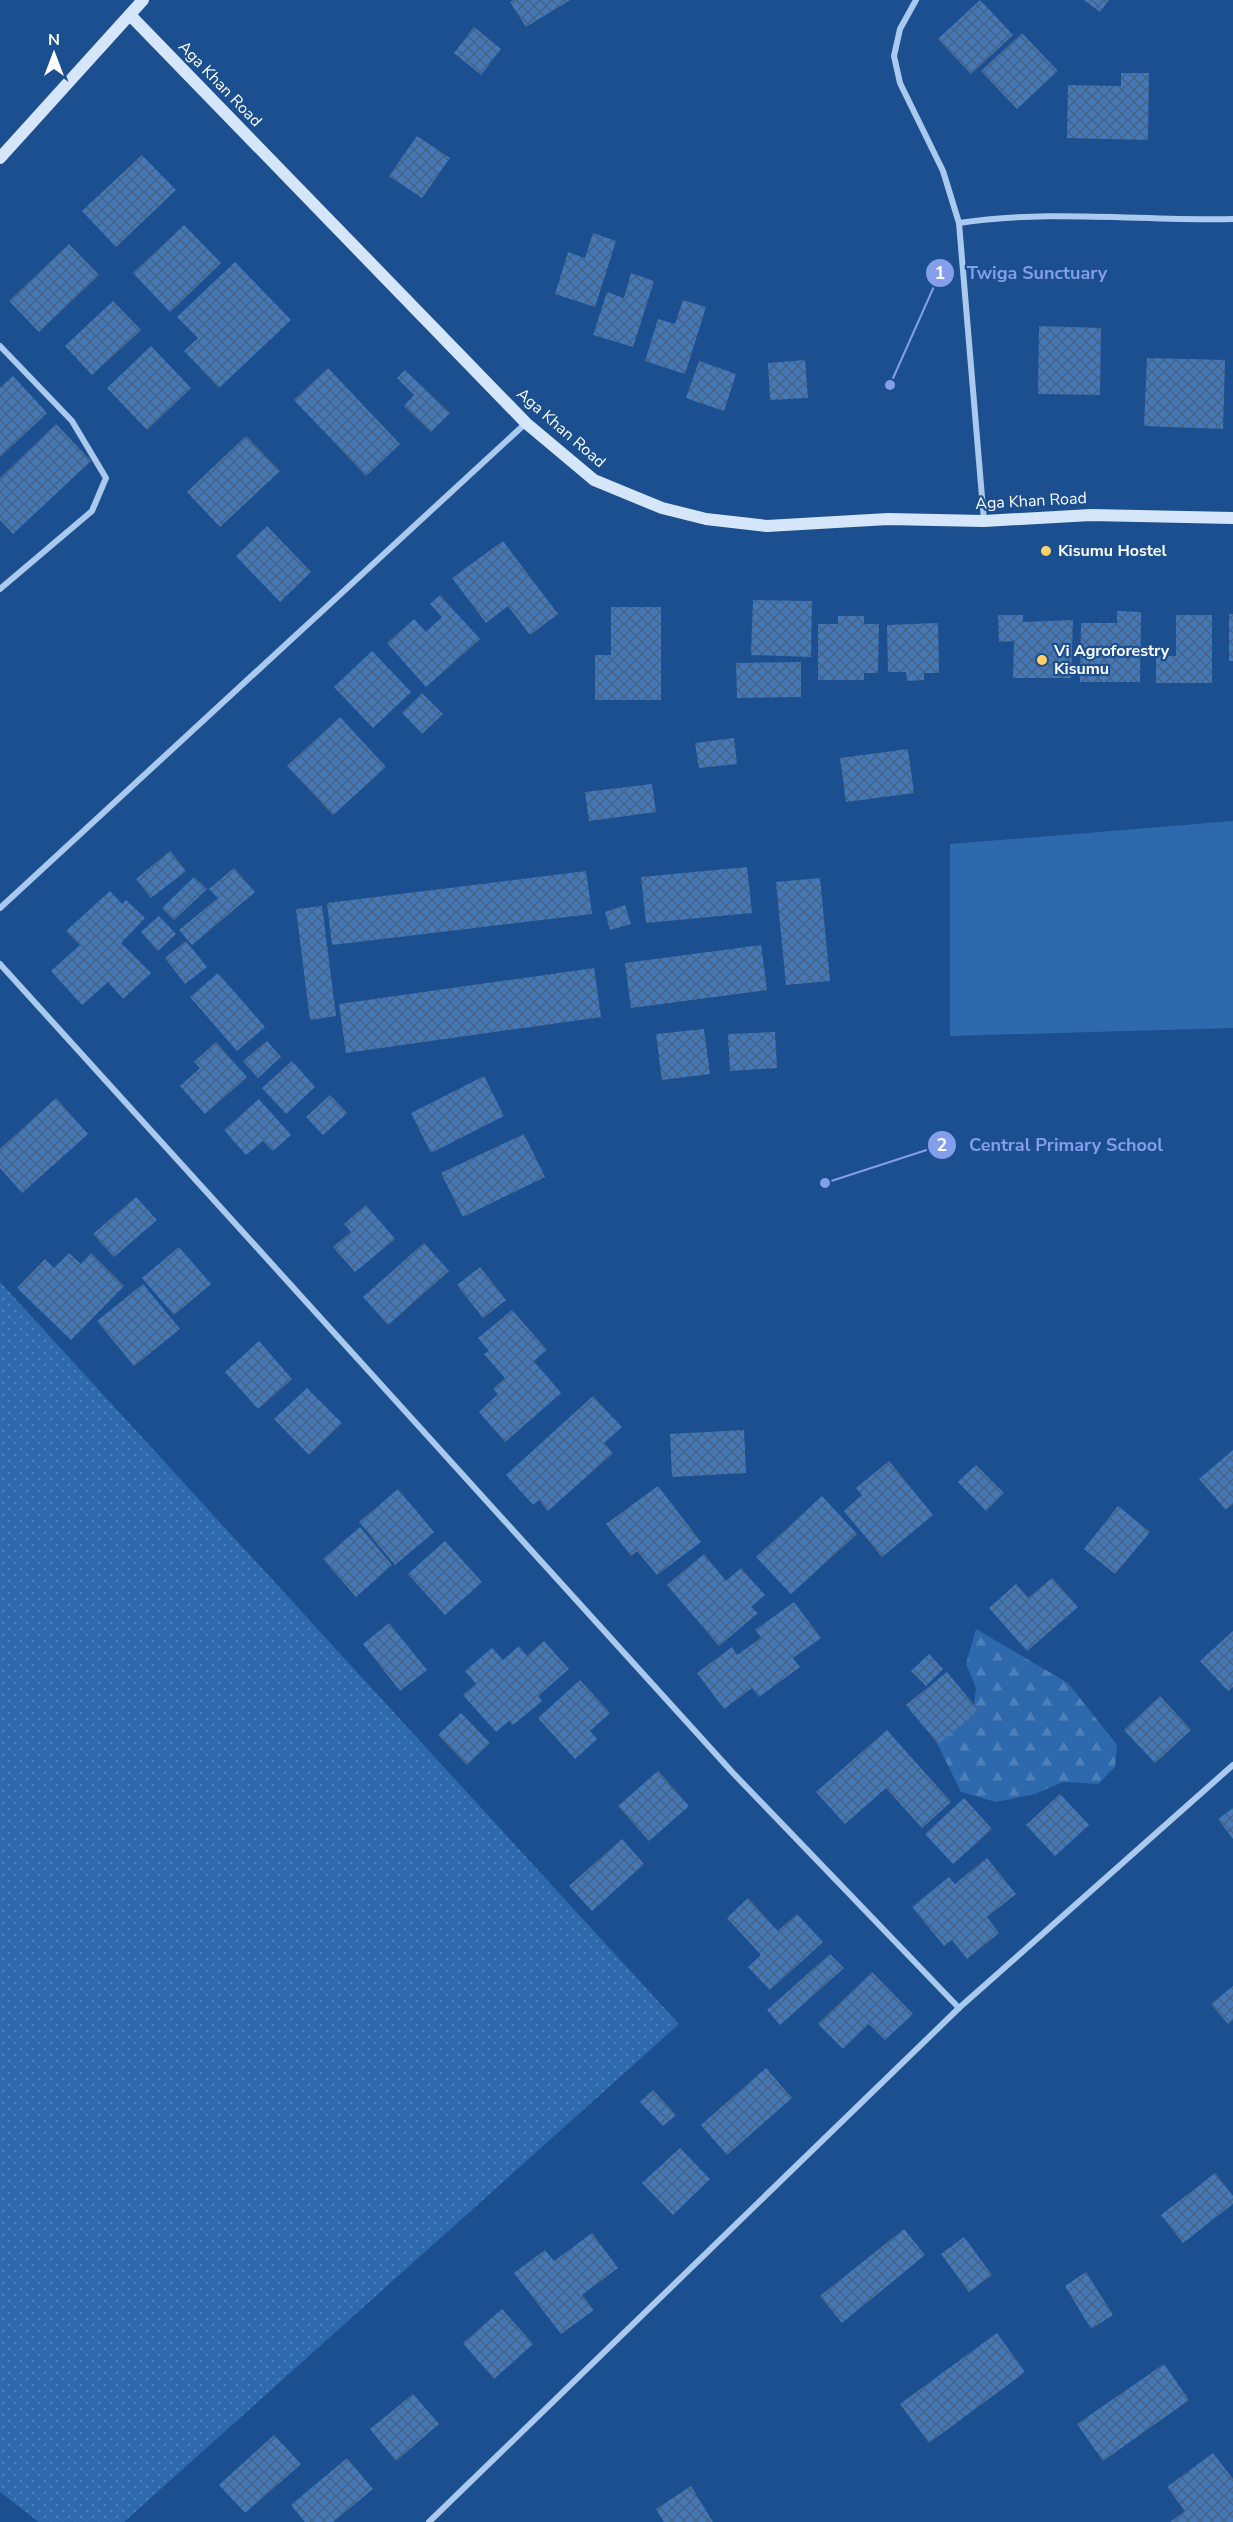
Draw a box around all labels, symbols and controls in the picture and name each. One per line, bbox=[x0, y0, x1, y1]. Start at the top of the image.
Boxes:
north arrow bbox=[24, 24, 84, 84]
text: N bbox=[48, 29, 60, 51]
street label: Aga Khan Road bbox=[173, 36, 267, 132]
callout: Twiga Sunctuary bbox=[925, 255, 1120, 291]
text: 1 bbox=[935, 261, 945, 285]
text: Twiga Sunctuary bbox=[967, 261, 1108, 285]
street label: Aga Khan Road bbox=[512, 383, 610, 473]
street label: Aga Khan Road bbox=[975, 487, 1087, 515]
place label: Kisumu Hostel bbox=[1058, 540, 1167, 562]
marker: Kisumu Hostel bbox=[1039, 544, 1053, 558]
place label: Vi Agroforestry Kisumu bbox=[1053, 640, 1170, 680]
marker: Vi Agroforestry Kisumu bbox=[1035, 653, 1049, 667]
callout: Central Primary School bbox=[927, 1127, 1175, 1163]
text: 2 bbox=[937, 1133, 947, 1157]
text: Central Primary School bbox=[969, 1133, 1163, 1157]

